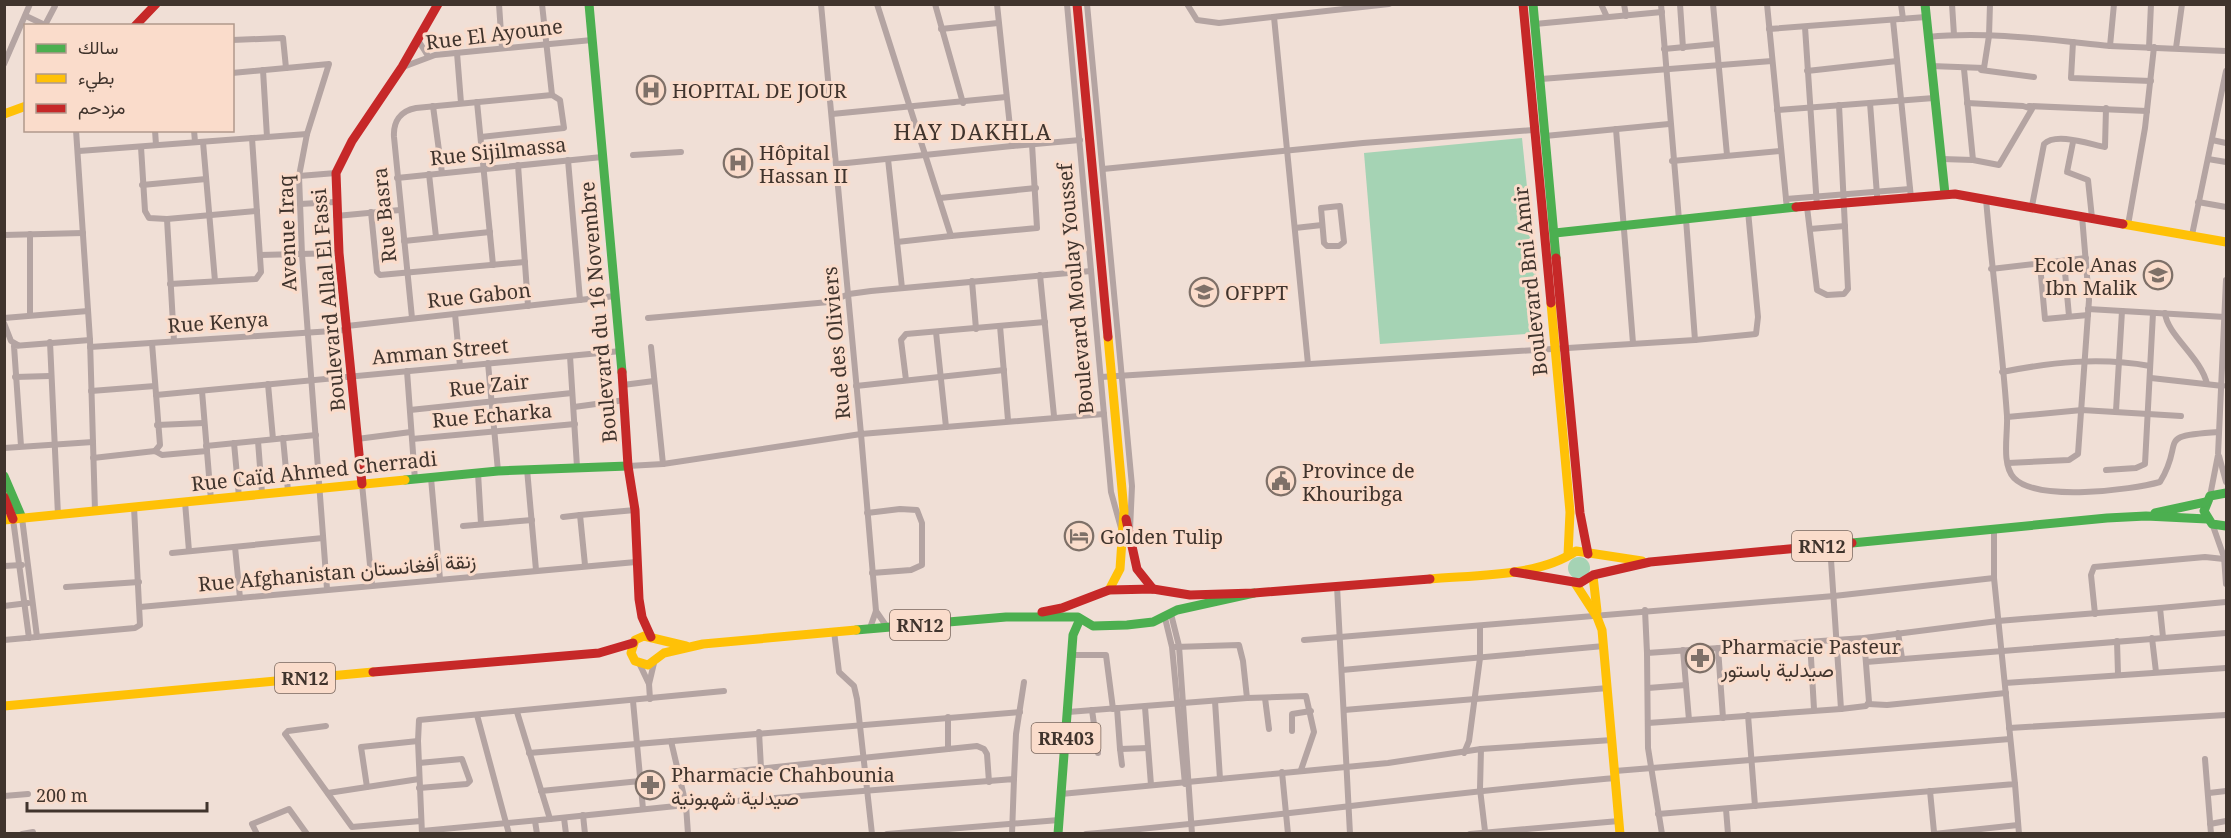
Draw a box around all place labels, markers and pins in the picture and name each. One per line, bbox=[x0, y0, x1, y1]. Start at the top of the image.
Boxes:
hospital icon: HOPITAL DE JOUR bbox=[635, 74, 667, 106]
place label: HOPITAL DE JOUR bbox=[672, 77, 847, 104]
place label: Hôpital Hassan II bbox=[759, 139, 848, 189]
hospital icon: Hôpital Hassan II bbox=[722, 147, 754, 179]
place label: Ecole Anas Ibn Malik bbox=[2034, 251, 2137, 301]
school or university icon: Ecole Anas Ibn Malik bbox=[2142, 259, 2174, 291]
school or university icon: OFPPT bbox=[1188, 276, 1220, 308]
place label: OFPPT bbox=[1225, 279, 1288, 306]
place label: Province de Khouribga bbox=[1302, 457, 1415, 507]
public building icon: Province de Khouribga bbox=[1265, 465, 1297, 497]
hotel icon: Golden Tulip bbox=[1063, 520, 1095, 552]
place label: Golden Tulip bbox=[1100, 523, 1223, 550]
place label: Pharmacie Pasteur صيدلية باستور bbox=[1720, 633, 1902, 683]
pharmacy icon: Pharmacie Pasteur صيدلية باستور bbox=[1684, 642, 1716, 674]
place label: Pharmacie Chahbounia صيدلية شهبونية bbox=[671, 761, 895, 811]
pharmacy icon: Pharmacie Chahbounia صيدلية شهبونية bbox=[634, 769, 666, 801]

